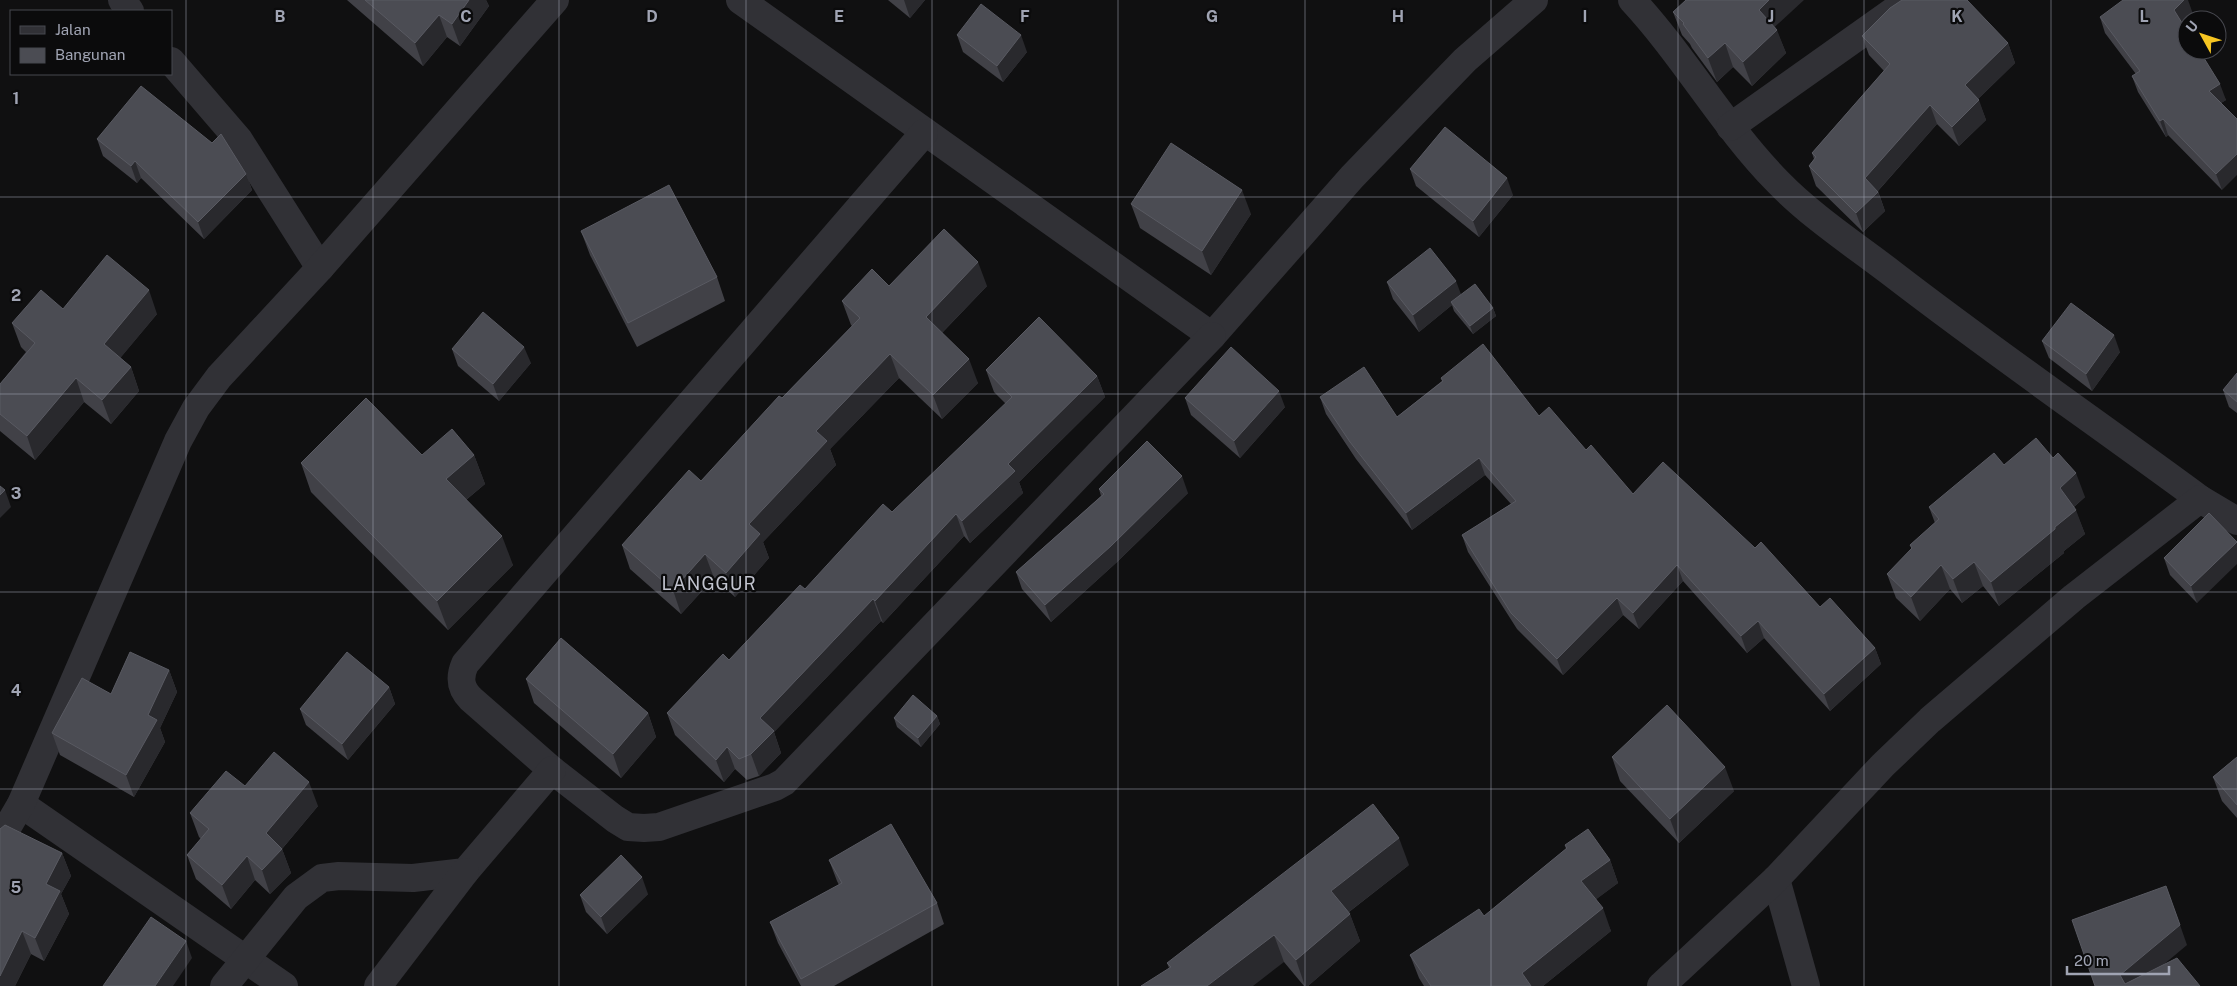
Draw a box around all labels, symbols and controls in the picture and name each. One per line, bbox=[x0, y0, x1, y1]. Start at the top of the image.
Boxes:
text: B bbox=[275, 7, 286, 26]
text: C bbox=[460, 7, 472, 26]
text: D bbox=[646, 7, 658, 26]
text: E bbox=[834, 7, 844, 26]
text: F bbox=[1020, 7, 1030, 26]
text: G bbox=[1206, 7, 1218, 26]
text: H bbox=[1392, 7, 1404, 26]
text: I bbox=[1583, 7, 1587, 26]
text: J bbox=[1768, 7, 1774, 26]
text: K bbox=[1951, 7, 1963, 26]
text: L bbox=[2139, 7, 2149, 26]
legend bbox=[10, 10, 172, 75]
north arrow bbox=[2177, 10, 2227, 60]
text: U bbox=[2183, 18, 2201, 36]
text: Jalan bbox=[55, 21, 91, 38]
text: Bangunan bbox=[55, 46, 126, 63]
text: 1 bbox=[13, 89, 19, 108]
text: 2 bbox=[11, 286, 21, 305]
text: 3 bbox=[11, 484, 21, 503]
district label: LANGGUR bbox=[661, 573, 757, 594]
text: 4 bbox=[11, 681, 22, 700]
text: 5 bbox=[11, 878, 22, 897]
scale bar bbox=[2067, 944, 2170, 976]
text: 20 m bbox=[2074, 952, 2109, 969]

